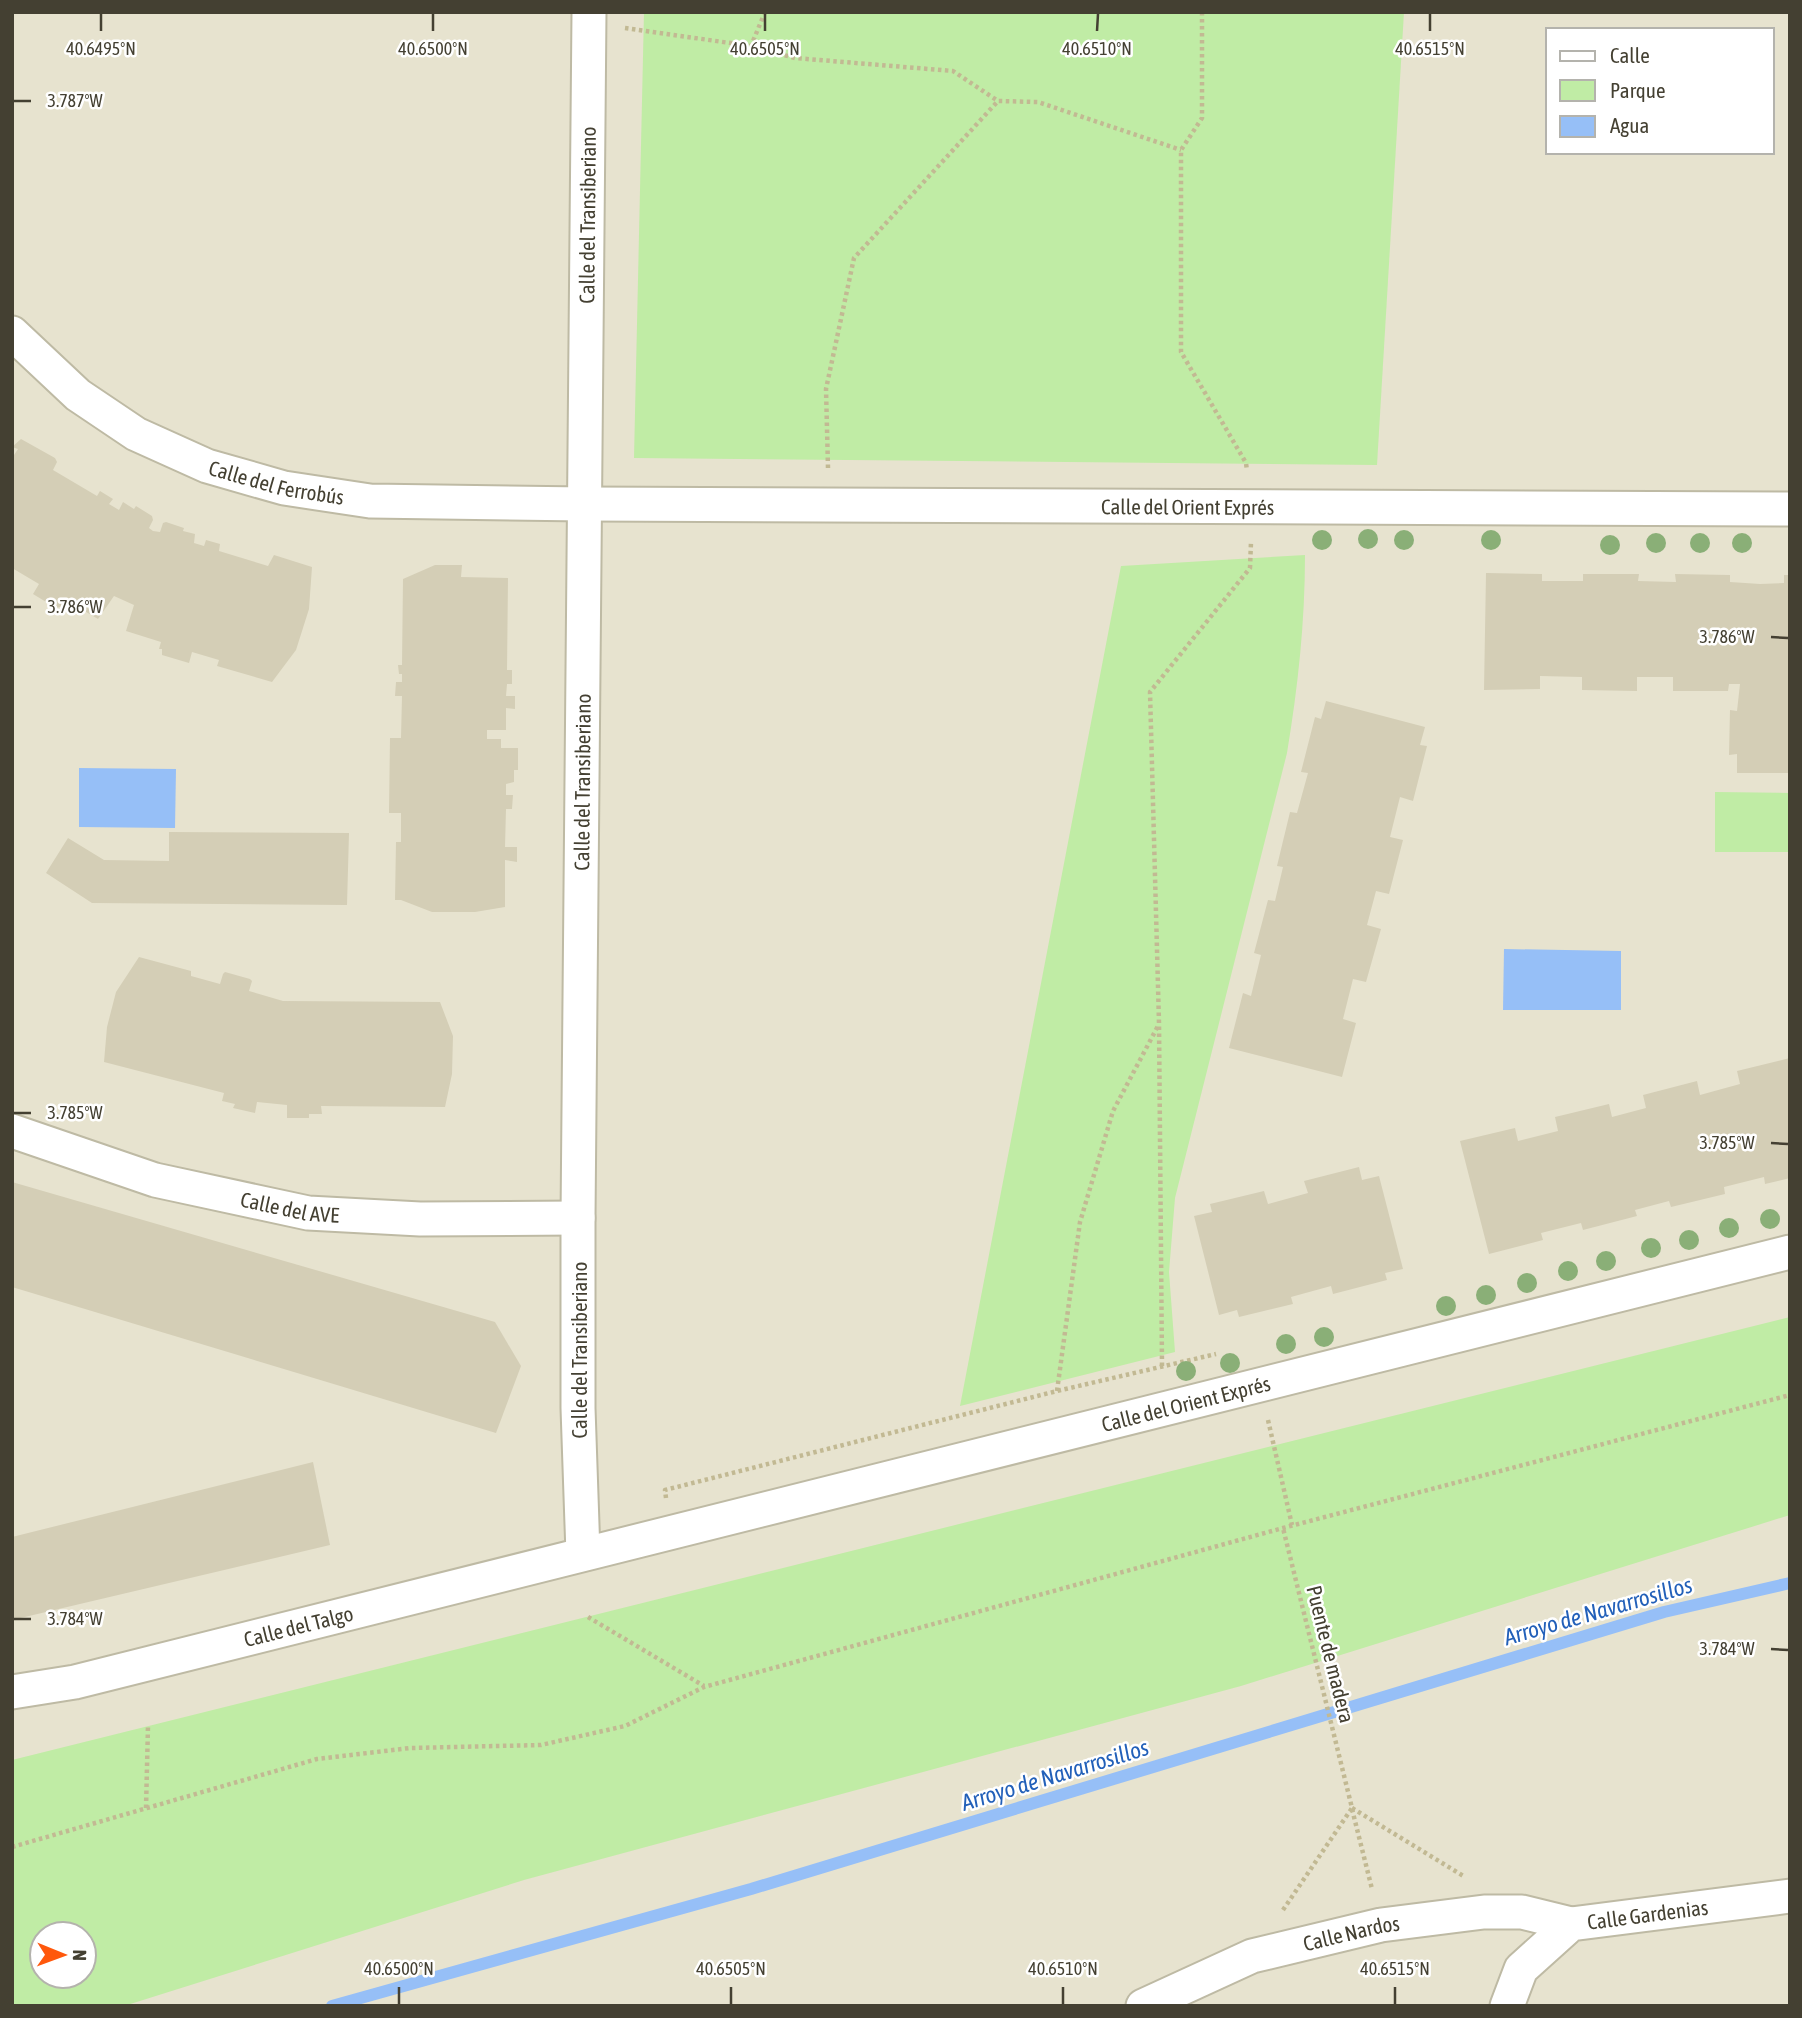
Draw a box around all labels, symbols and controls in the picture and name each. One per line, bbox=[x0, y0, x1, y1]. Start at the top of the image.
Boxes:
legend bbox=[1546, 28, 1774, 154]
text: 40.6495°N bbox=[66, 38, 136, 59]
text: 40.6500°N bbox=[398, 38, 468, 59]
text: 40.6505°N bbox=[730, 38, 800, 59]
text: 40.6510°N bbox=[1062, 38, 1132, 59]
text: 40.6515°N bbox=[1395, 38, 1465, 59]
text: Calle bbox=[1610, 43, 1650, 67]
text: Parque bbox=[1610, 78, 1665, 102]
text: 3.787°W bbox=[47, 90, 103, 111]
text: Agua bbox=[1610, 113, 1649, 137]
street label: Calle del Transiberiano bbox=[574, 127, 600, 304]
street label: Calle del Ferrobús bbox=[206, 455, 346, 509]
street label: Calle del Orient Exprés bbox=[1101, 494, 1274, 519]
text: 3.786°W bbox=[47, 596, 103, 617]
text: 3.786°W bbox=[1699, 626, 1755, 647]
street label: Calle del Transiberiano bbox=[569, 694, 595, 871]
text: 3.785°W bbox=[47, 1102, 103, 1123]
text: 3.785°W bbox=[1699, 1132, 1755, 1153]
street label: Calle del AVE bbox=[238, 1187, 340, 1227]
street label: Calle del Transiberiano bbox=[567, 1262, 591, 1438]
street label: Calle del Orient Exprés bbox=[1099, 1371, 1273, 1436]
water label: Arroyo de Navarrosillos bbox=[1500, 1572, 1695, 1651]
street label: Puente de madera bbox=[1302, 1583, 1360, 1725]
street label: Calle del Talgo bbox=[241, 1601, 355, 1651]
text: 3.784°W bbox=[47, 1608, 103, 1629]
text: 3.784°W bbox=[1699, 1638, 1755, 1659]
water label: Arroyo de Navarrosillos bbox=[957, 1734, 1152, 1816]
street label: Calle Gardenias bbox=[1586, 1895, 1709, 1934]
street label: Calle Nardos bbox=[1301, 1911, 1401, 1955]
north arrow bbox=[28, 1920, 98, 1990]
text: N bbox=[69, 1949, 91, 1961]
text: 40.6500°N bbox=[364, 1958, 434, 1979]
text: 40.6505°N bbox=[696, 1958, 766, 1979]
text: 40.6510°N bbox=[1028, 1958, 1098, 1979]
text: 40.6515°N bbox=[1360, 1958, 1430, 1979]

